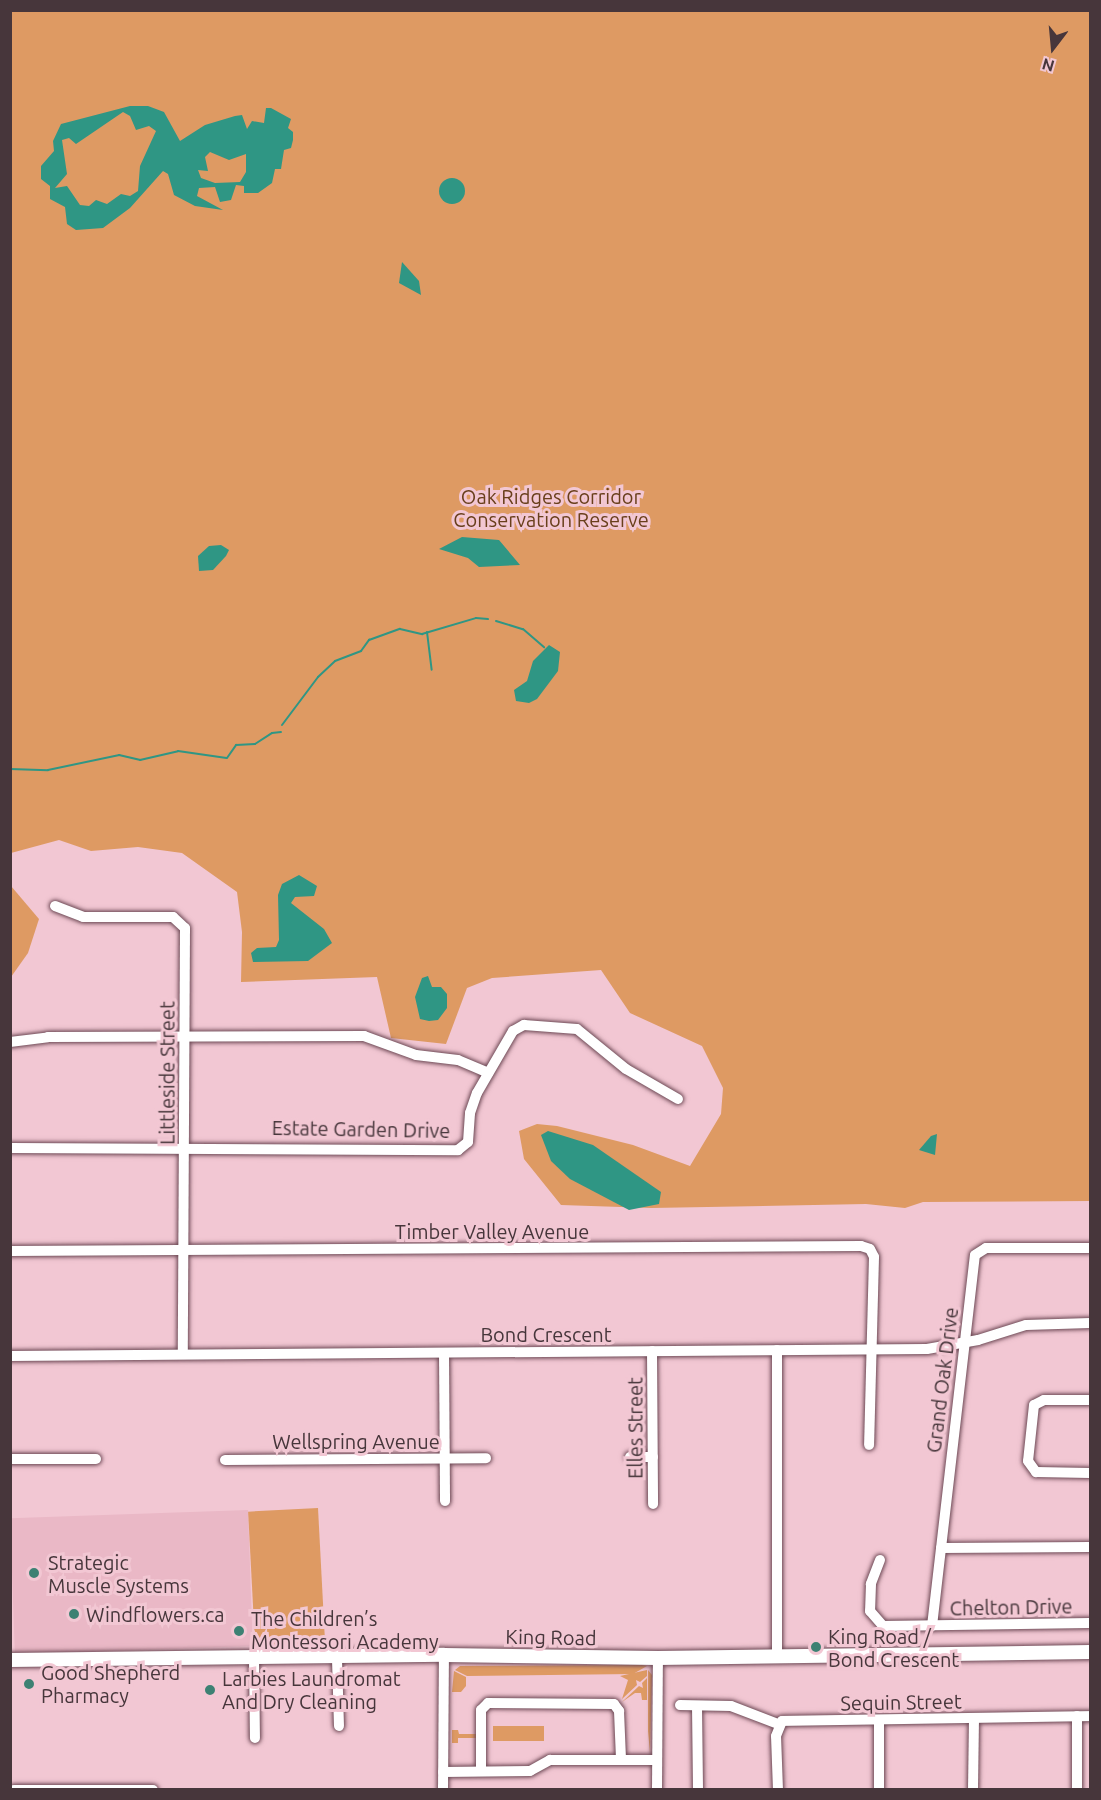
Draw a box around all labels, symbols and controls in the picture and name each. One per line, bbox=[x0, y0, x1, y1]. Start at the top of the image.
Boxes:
north arrow bbox=[1023, 18, 1083, 78]
text: N bbox=[1040, 55, 1056, 76]
park label: Oak Ridges Corridor Conservation Reserve bbox=[453, 484, 649, 531]
street label: Littleside Street bbox=[155, 1001, 179, 1145]
street label: Estate Garden Drive bbox=[272, 1115, 450, 1143]
street label: Timber Valley Avenue bbox=[395, 1219, 589, 1243]
street label: Grand Oak Drive bbox=[921, 1306, 963, 1454]
street label: Bond Crescent bbox=[480, 1322, 612, 1346]
street label: Elles Street bbox=[623, 1377, 647, 1479]
street label: Wellspring Avenue bbox=[272, 1429, 440, 1453]
place label: Strategic Muscle Systems bbox=[48, 1550, 189, 1597]
marker: Strategic Muscle Systems bbox=[25, 1564, 43, 1582]
street label: Chelton Drive bbox=[949, 1594, 1073, 1620]
place label: Windflowers.ca bbox=[86, 1602, 225, 1626]
marker: Windflowers.ca bbox=[67, 1607, 81, 1621]
place label: The Children’s Montessori Academy bbox=[251, 1607, 439, 1654]
marker: The Children’s Montessori Academy bbox=[232, 1624, 246, 1638]
street label: King Road bbox=[505, 1624, 597, 1650]
place label: King Road / Bond Crescent bbox=[828, 1624, 959, 1671]
marker: King Road / Bond Crescent bbox=[809, 1640, 823, 1654]
place label: Good Shepherd Pharmacy bbox=[41, 1660, 180, 1707]
place label: Larbies Laundromat And Dry Cleaning bbox=[222, 1666, 401, 1713]
marker: Good Shepherd Pharmacy bbox=[22, 1677, 36, 1691]
marker: Larbies Laundromat And Dry Cleaning bbox=[203, 1683, 217, 1697]
street label: Sequin Street bbox=[840, 1689, 962, 1715]

